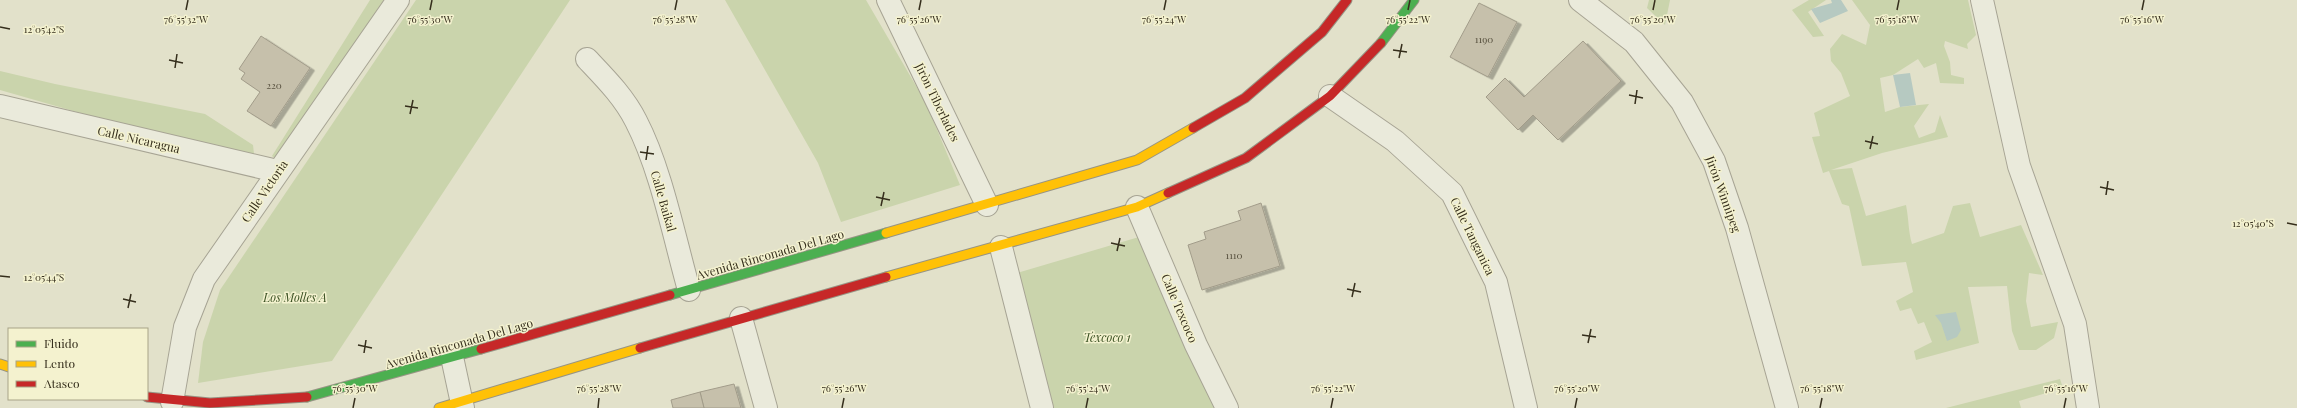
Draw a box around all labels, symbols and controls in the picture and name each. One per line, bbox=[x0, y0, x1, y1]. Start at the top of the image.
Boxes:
text: 76°55'32"W bbox=[164, 12, 209, 26]
text: 76°55'30"W bbox=[407, 12, 453, 26]
text: 76°55'28"W bbox=[653, 12, 698, 26]
text: 76°55'26"W bbox=[897, 12, 942, 26]
text: 76°55'24"W bbox=[1142, 12, 1187, 26]
text: 76°55'22"W bbox=[1386, 12, 1431, 26]
text: 76°55'20"W bbox=[1630, 12, 1677, 26]
text: 76°55'18"W bbox=[1875, 12, 1920, 26]
text: 76°55'16"W bbox=[2120, 12, 2165, 26]
text: 12°05'42"S bbox=[24, 22, 64, 36]
house number: 1190 bbox=[1475, 32, 1493, 46]
street label: Jiròn Tiberlades bbox=[912, 59, 964, 144]
house number: 220 bbox=[266, 78, 282, 92]
street label: Calle Nicaragua bbox=[96, 122, 182, 156]
street label: Jirón Winnipeg bbox=[1702, 153, 1745, 235]
street label: Calle Victoria bbox=[237, 157, 291, 225]
street label: Calle Baikal bbox=[648, 169, 681, 234]
street label: Calle Tanganica bbox=[1447, 194, 1499, 278]
text: 12°05'40"S bbox=[2232, 216, 2274, 230]
street label: Avenida Rinconada Del Lago bbox=[693, 225, 846, 283]
house number: 1110 bbox=[1225, 248, 1243, 262]
text: 12°05'44"S bbox=[24, 270, 64, 284]
street label: Calle Texcoco bbox=[1158, 271, 1202, 345]
park label: Los Molles A bbox=[262, 289, 327, 305]
street label: Avenida Rinconada Del Lago bbox=[382, 314, 535, 372]
legend bbox=[8, 328, 148, 400]
park label: Texcoco 1 bbox=[1083, 329, 1131, 345]
text: Fluido bbox=[44, 335, 79, 351]
text: Lento bbox=[44, 355, 76, 371]
text: Atasco bbox=[43, 375, 80, 391]
text: 76°55'30"W bbox=[332, 381, 378, 395]
text: 76°55'28"W bbox=[577, 381, 622, 395]
text: 76°55'26"W bbox=[822, 381, 867, 395]
text: 76°55'24"W bbox=[1066, 381, 1111, 395]
text: 76°55'22"W bbox=[1311, 381, 1356, 395]
text: 76°55'20"W bbox=[1554, 381, 1601, 395]
text: 76°55'18"W bbox=[1800, 381, 1845, 395]
text: 76°55'16"W bbox=[2044, 381, 2089, 395]

